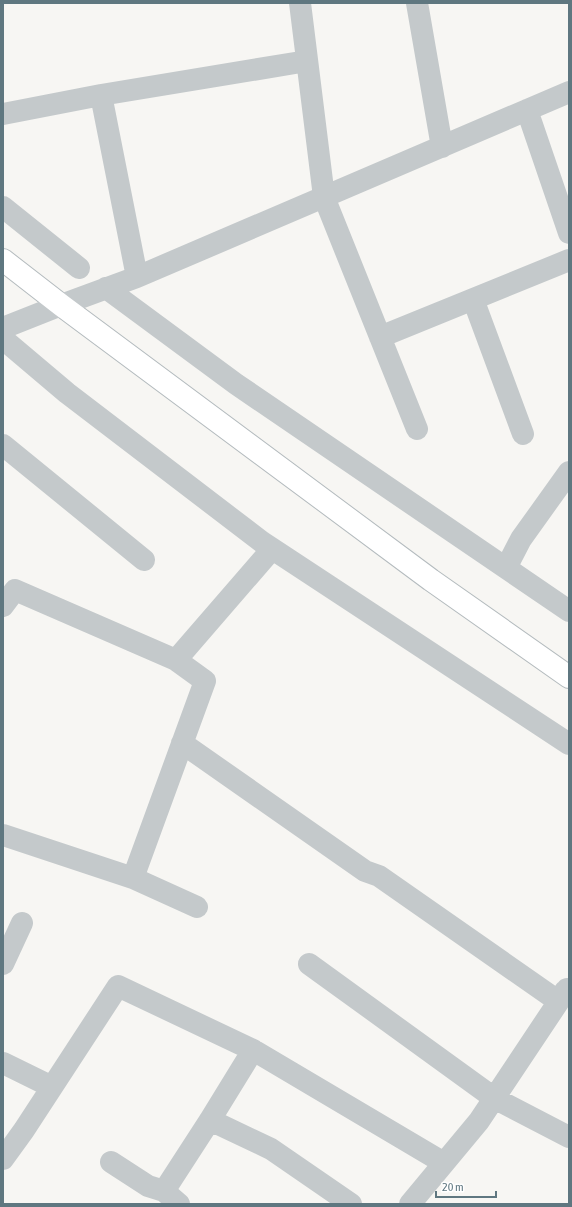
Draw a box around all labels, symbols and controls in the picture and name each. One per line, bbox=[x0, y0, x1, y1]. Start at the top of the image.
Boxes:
scale bar bbox=[436, 1173, 496, 1199]
text: 20 m bbox=[442, 1180, 464, 1194]

